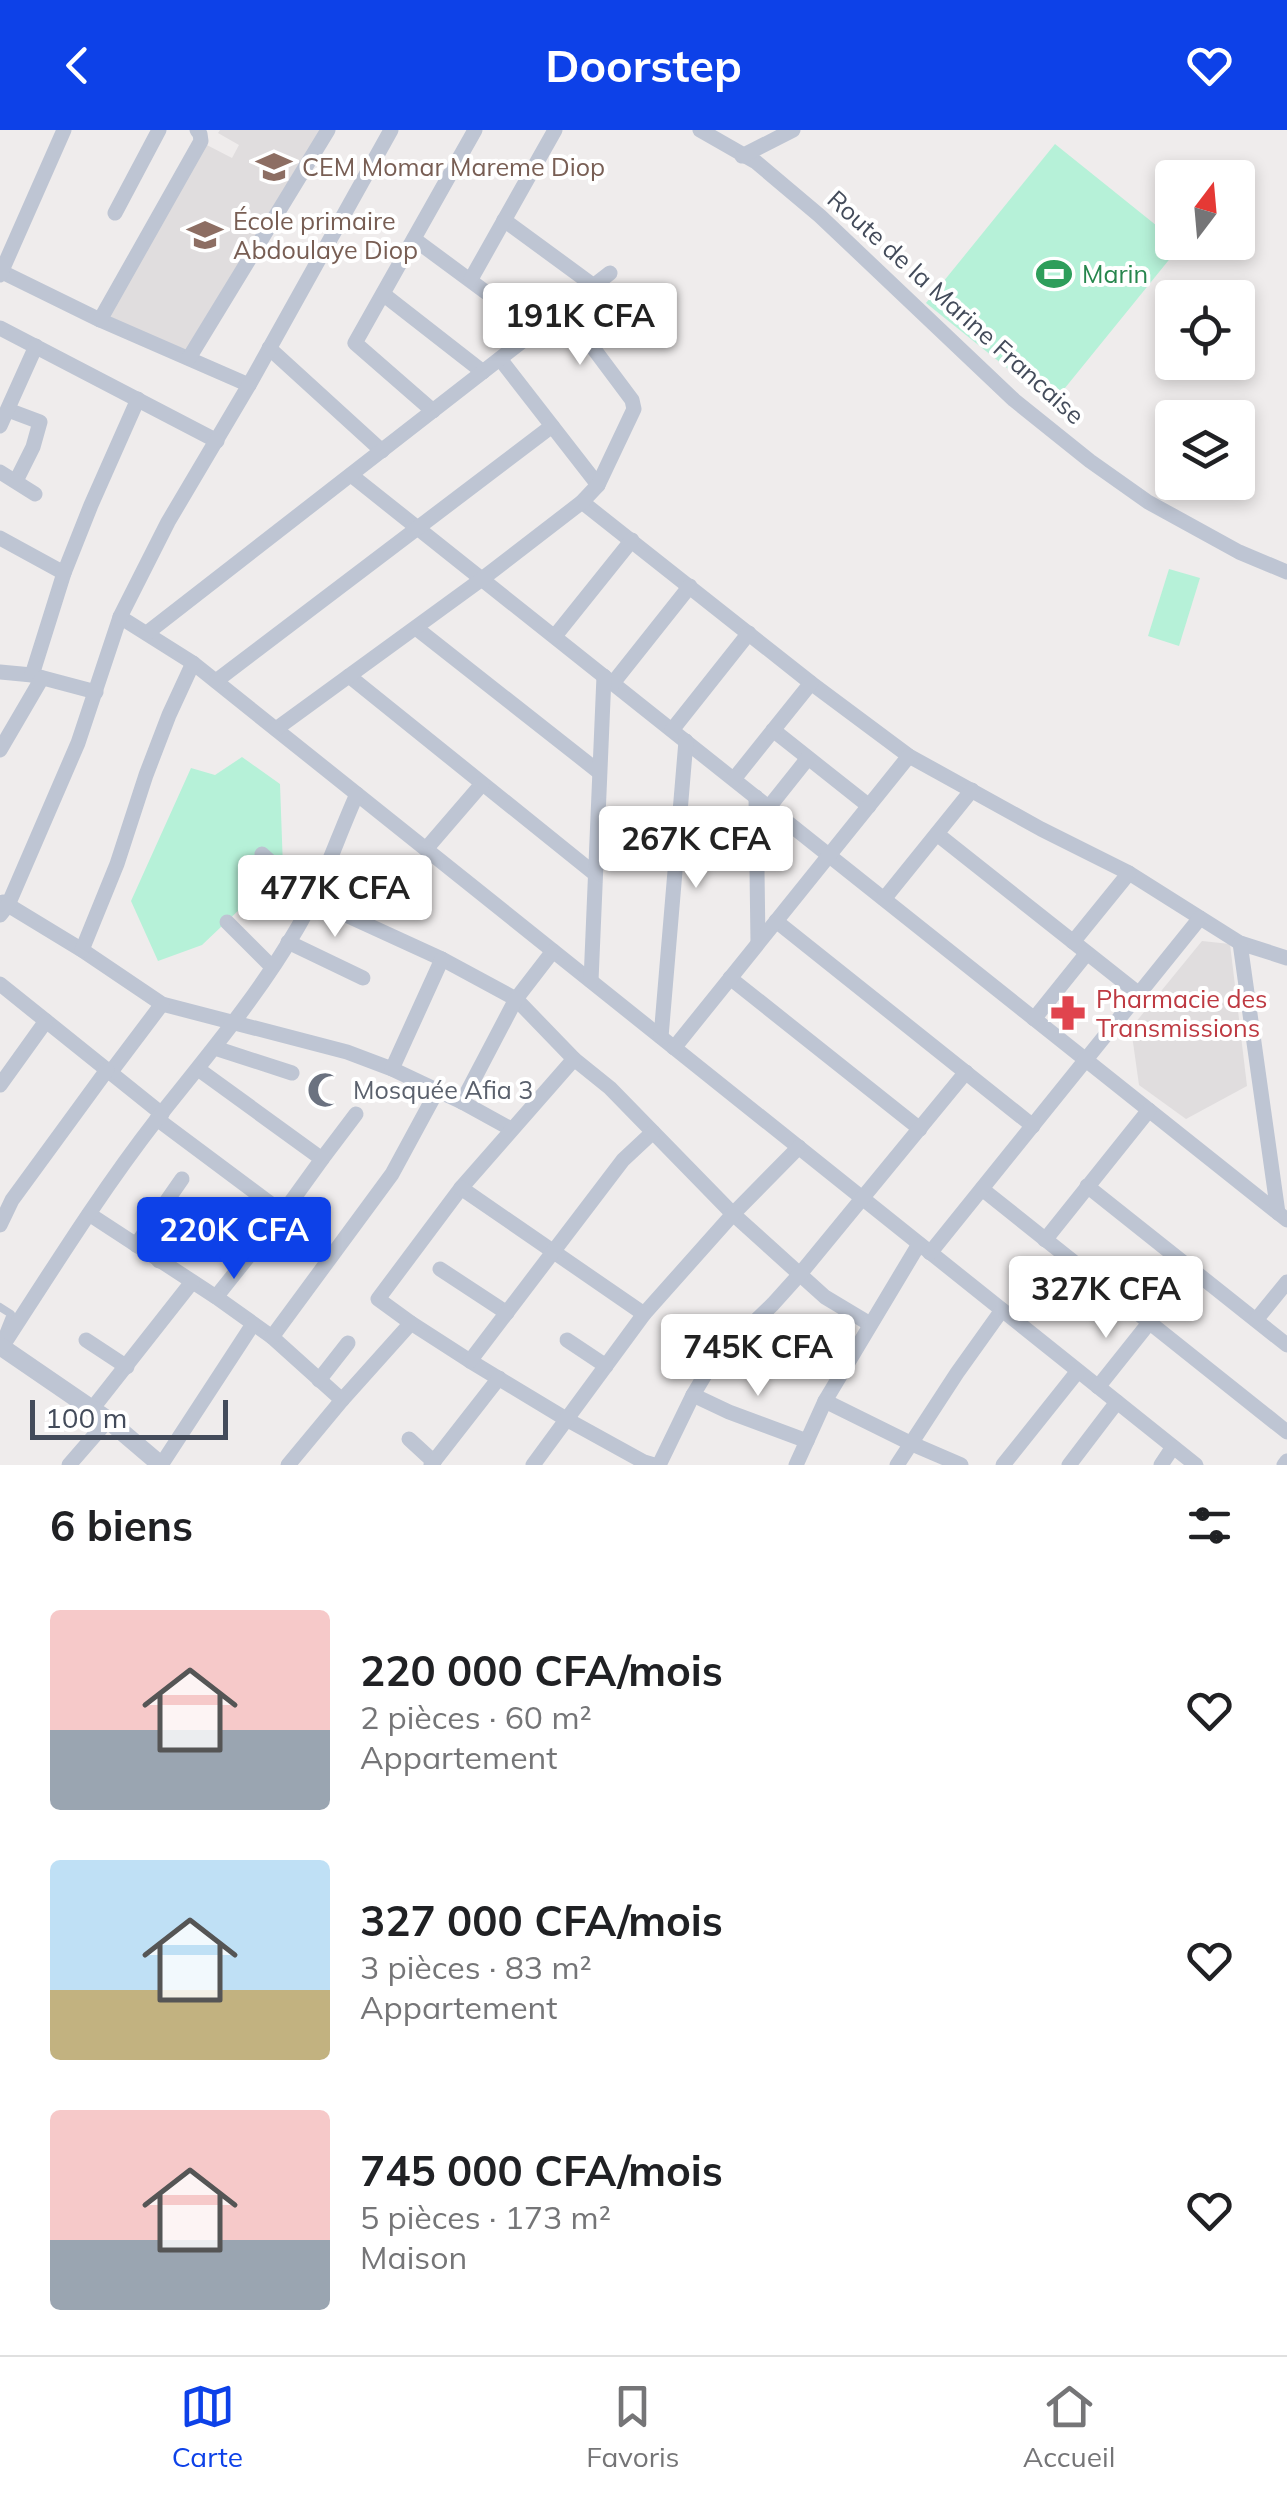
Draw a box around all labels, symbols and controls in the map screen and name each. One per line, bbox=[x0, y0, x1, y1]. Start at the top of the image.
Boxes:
text: Doorstep bbox=[545, 37, 742, 93]
icon: back bbox=[50, 38, 105, 93]
icon: heart bbox=[1182, 38, 1237, 93]
school or university icon: CEM Momar Mareme Diop bbox=[255, 148, 293, 186]
place label: CEM Momar Mareme Diop bbox=[302, 151, 605, 182]
north arrow bbox=[1155, 160, 1255, 260]
map controls bbox=[1155, 160, 1255, 500]
street label: Route de la Marine Francaise bbox=[822, 183, 1091, 430]
place label: École primaire Abdoulaye Diop bbox=[233, 205, 418, 265]
school or university icon: École primaire Abdoulaye Diop bbox=[186, 216, 224, 254]
sports icon: Marin bbox=[1035, 255, 1073, 293]
place label: Marin bbox=[1082, 258, 1148, 289]
button: locate bbox=[1155, 280, 1255, 380]
pin: 191K CFA bbox=[477, 283, 683, 368]
text: 191K CFA bbox=[505, 295, 655, 335]
button: layers bbox=[1155, 400, 1255, 500]
pin: 267K CFA bbox=[593, 806, 799, 891]
text: 267K CFA bbox=[621, 818, 771, 858]
pin: 477K CFA bbox=[232, 855, 438, 940]
text: 477K CFA bbox=[260, 867, 410, 907]
place label: Pharmacie des Transmissions bbox=[1096, 983, 1267, 1043]
pharmacy icon: Pharmacie des Transmissions bbox=[1049, 994, 1087, 1032]
mosque icon: Mosquée Afia 3 bbox=[306, 1071, 344, 1109]
place label: Mosquée Afia 3 bbox=[353, 1074, 533, 1105]
pin: 220K CFA bbox=[131, 1197, 337, 1282]
text: 220K CFA bbox=[159, 1209, 309, 1249]
pin: 327K CFA bbox=[1003, 1256, 1209, 1341]
text: 327K CFA bbox=[1031, 1268, 1181, 1308]
pin: 745K CFA bbox=[655, 1314, 861, 1399]
text: 745K CFA bbox=[683, 1326, 833, 1366]
scale bar bbox=[30, 1395, 228, 1440]
text: 100 m bbox=[45, 1400, 127, 1435]
icon: filters bbox=[1182, 1498, 1237, 1553]
text: 6 biens bbox=[50, 1499, 193, 1552]
text: 220 000 CFA/mois bbox=[360, 1644, 723, 1697]
icon: home bbox=[130, 1650, 250, 1770]
icon: heart bbox=[1182, 1683, 1237, 1738]
text: 2 pièces · 60 m² bbox=[360, 1697, 592, 1737]
text: Appartement bbox=[360, 1737, 558, 1777]
text: 327 000 CFA/mois bbox=[360, 1894, 723, 1947]
icon: home bbox=[130, 1900, 250, 2020]
icon: heart bbox=[1182, 1933, 1237, 1988]
text: 3 pièces · 83 m² bbox=[360, 1947, 592, 1987]
text: Appartement bbox=[360, 1987, 558, 2027]
text: 745 000 CFA/mois bbox=[360, 2144, 723, 2197]
icon: home bbox=[130, 2150, 250, 2270]
icon: heart bbox=[1182, 2183, 1237, 2238]
text: 5 pièces · 173 m² bbox=[360, 2197, 611, 2237]
text: Maison bbox=[360, 2237, 467, 2277]
tab: Carte bbox=[172, 2379, 243, 2474]
tab: Favoris bbox=[586, 2379, 679, 2474]
tab: Accueil bbox=[1023, 2379, 1115, 2474]

